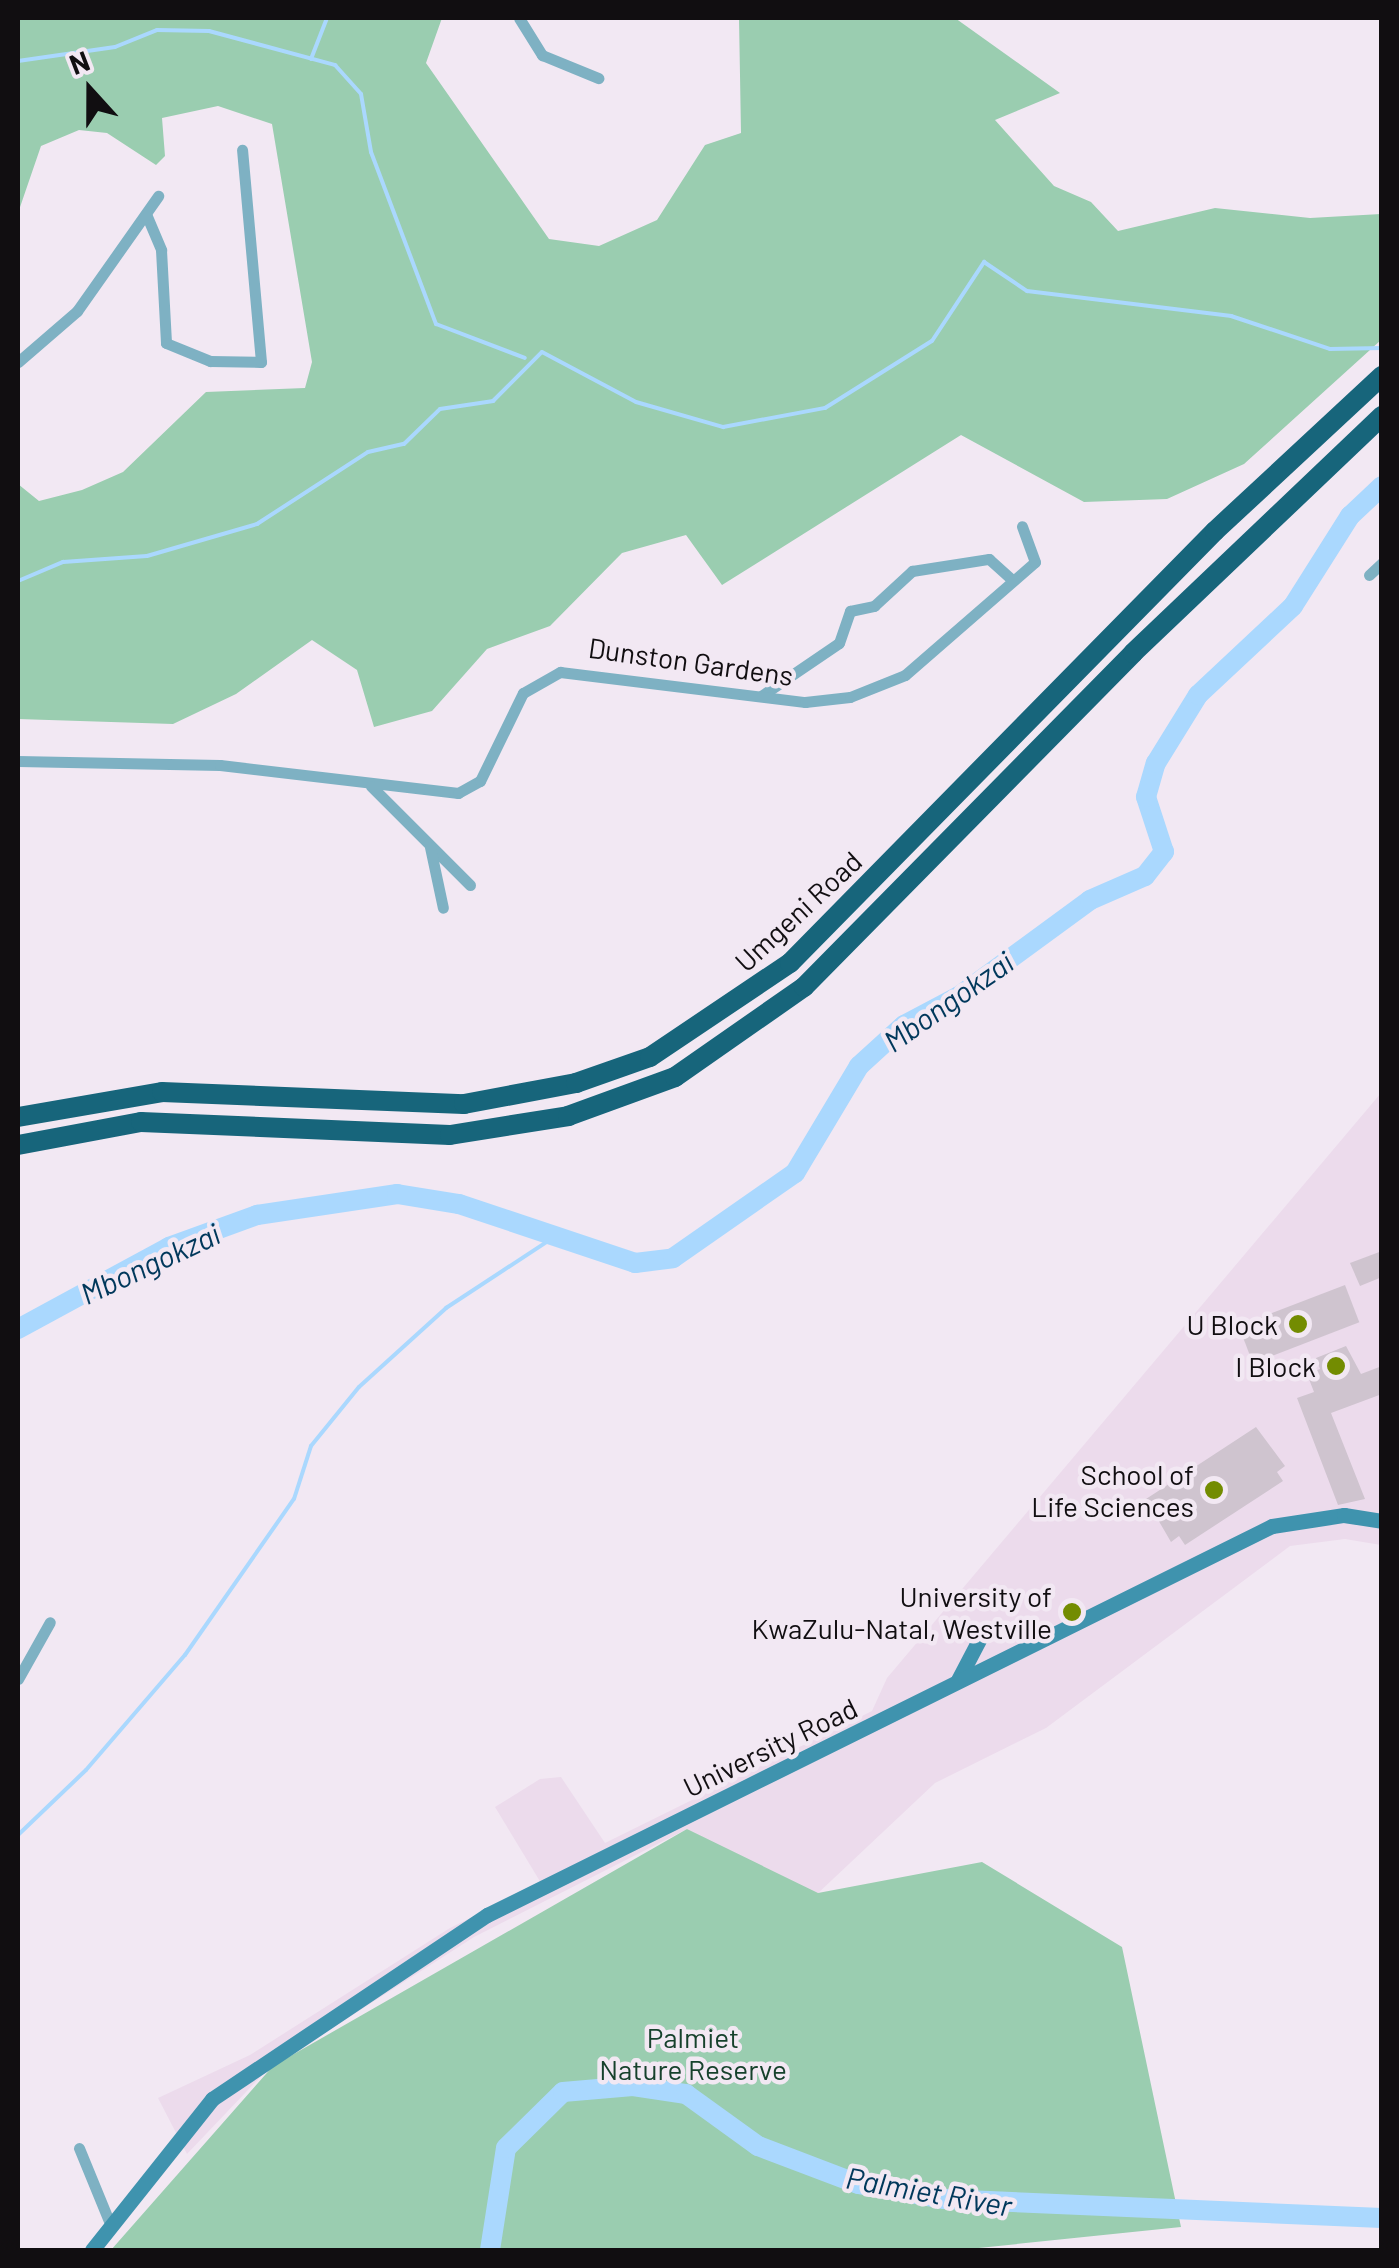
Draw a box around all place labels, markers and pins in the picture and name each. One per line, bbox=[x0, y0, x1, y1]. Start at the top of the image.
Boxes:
place label: U Block bbox=[1186, 1307, 1278, 1341]
marker: U Block bbox=[1287, 1313, 1309, 1335]
place label: I Block bbox=[1235, 1349, 1316, 1383]
marker: I Block bbox=[1325, 1355, 1347, 1377]
place label: School of Life Sciences bbox=[1031, 1457, 1194, 1523]
marker: School of Life Sciences bbox=[1203, 1479, 1225, 1501]
place label: University of KwaZulu-Natal, Westville bbox=[752, 1579, 1052, 1645]
marker: University of KwaZulu-Natal, Westville bbox=[1061, 1601, 1083, 1623]

